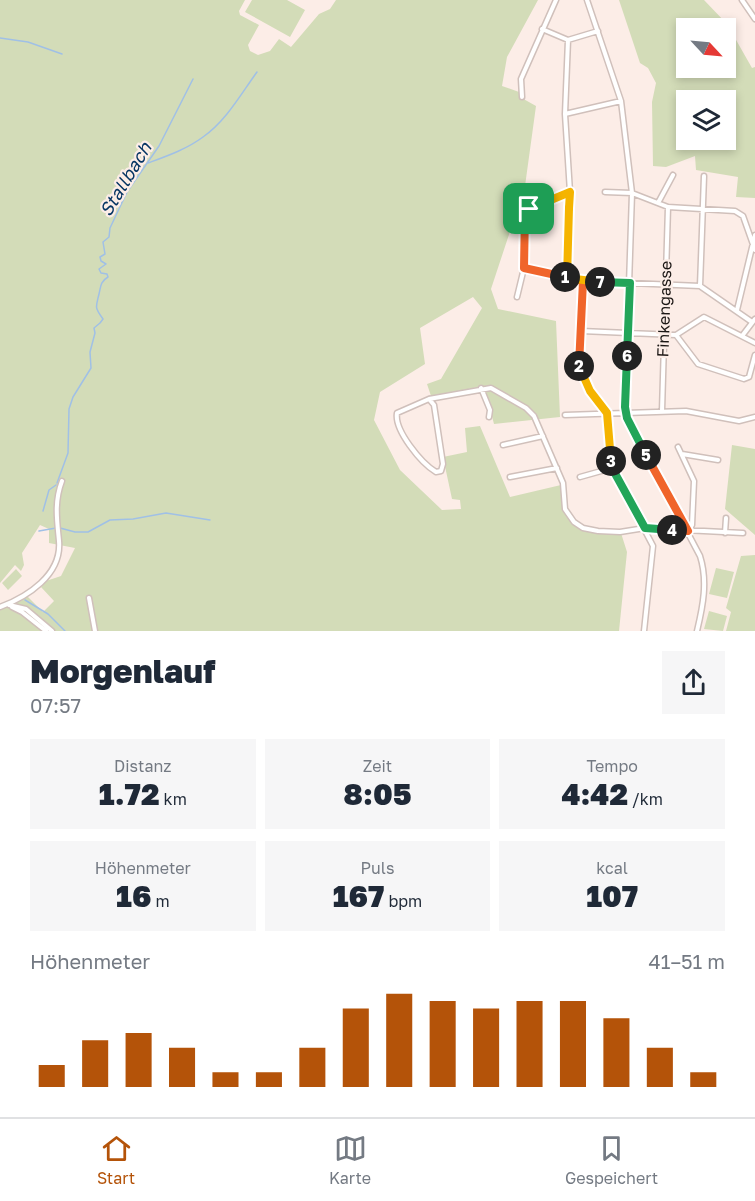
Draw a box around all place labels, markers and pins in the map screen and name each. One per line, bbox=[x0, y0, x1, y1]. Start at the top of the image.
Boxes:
pin bbox=[503, 183, 554, 234]
pin: 1 bbox=[550, 262, 580, 292]
pin: 7 bbox=[585, 267, 615, 297]
pin: 6 bbox=[612, 341, 642, 371]
pin: 2 bbox=[564, 351, 594, 381]
pin: 5 bbox=[631, 440, 661, 470]
pin: 3 bbox=[596, 446, 626, 476]
pin: 4 bbox=[657, 515, 687, 545]

